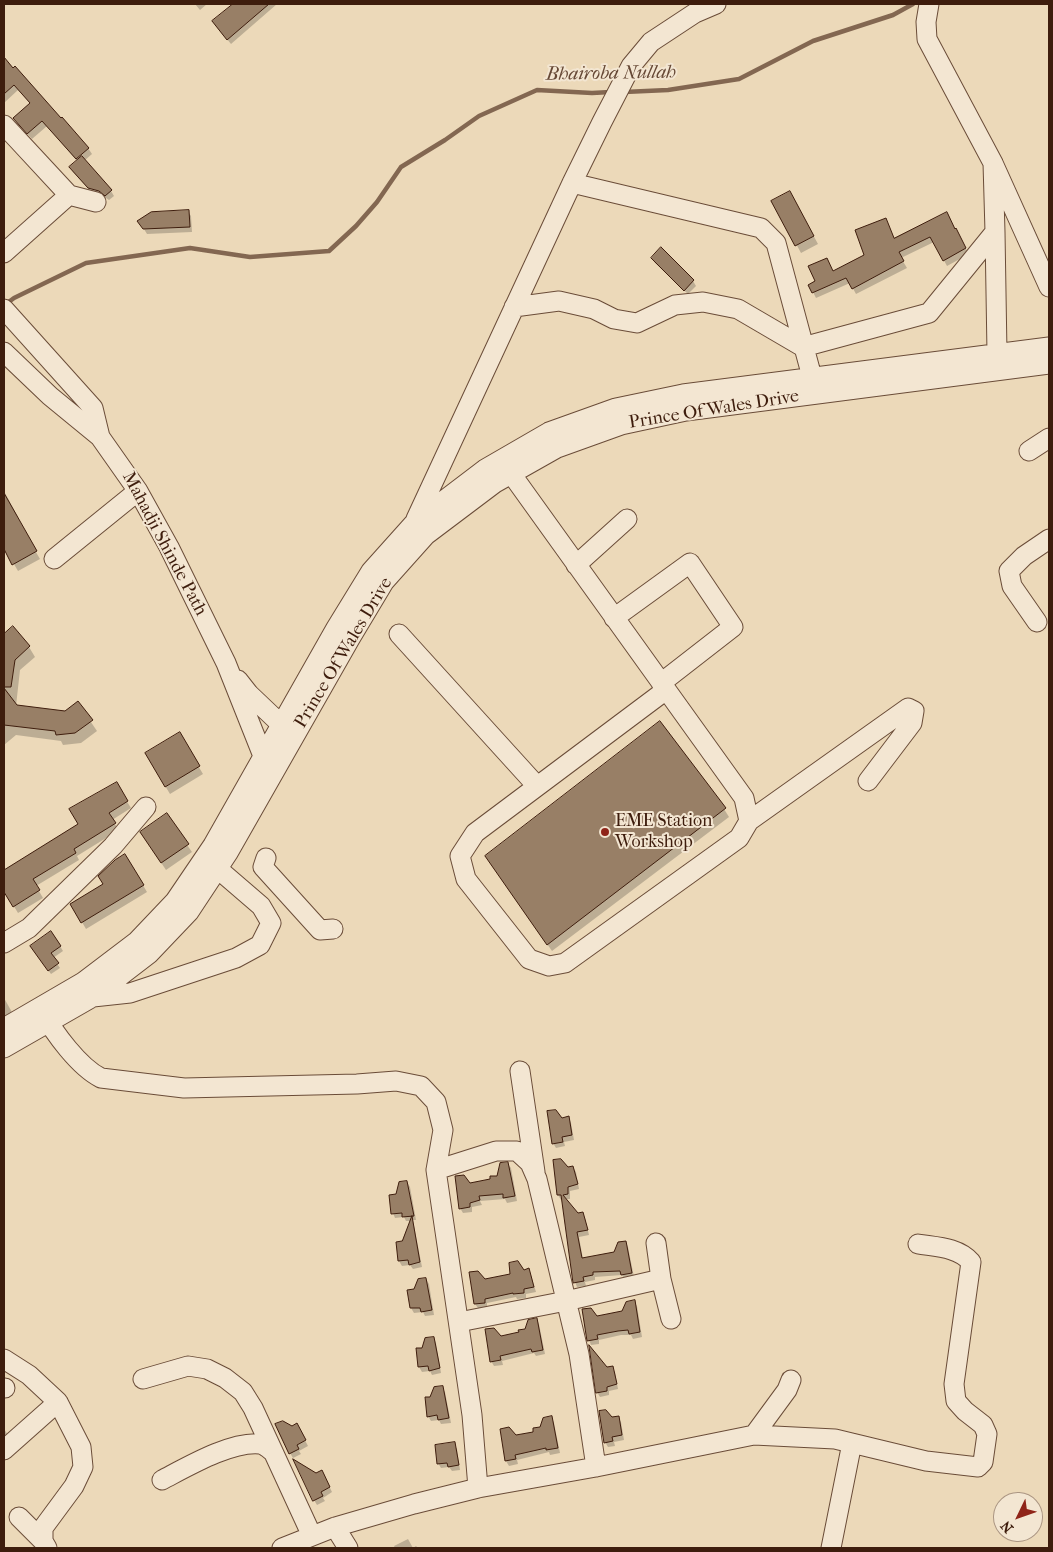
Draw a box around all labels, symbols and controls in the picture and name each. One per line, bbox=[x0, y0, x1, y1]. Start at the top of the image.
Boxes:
water label: Bhairoba Nullah bbox=[546, 61, 676, 87]
street label: Prince Of Wales Drive bbox=[627, 386, 801, 434]
street label: Mahadji Shinde Path bbox=[117, 468, 211, 620]
street label: Prince Of Wales Drive bbox=[290, 574, 398, 732]
place label: EME Station Workshop bbox=[615, 811, 712, 854]
marker: EME Station Workshop bbox=[599, 826, 611, 838]
north arrow bbox=[993, 1492, 1043, 1542]
text: N bbox=[997, 1517, 1017, 1536]

